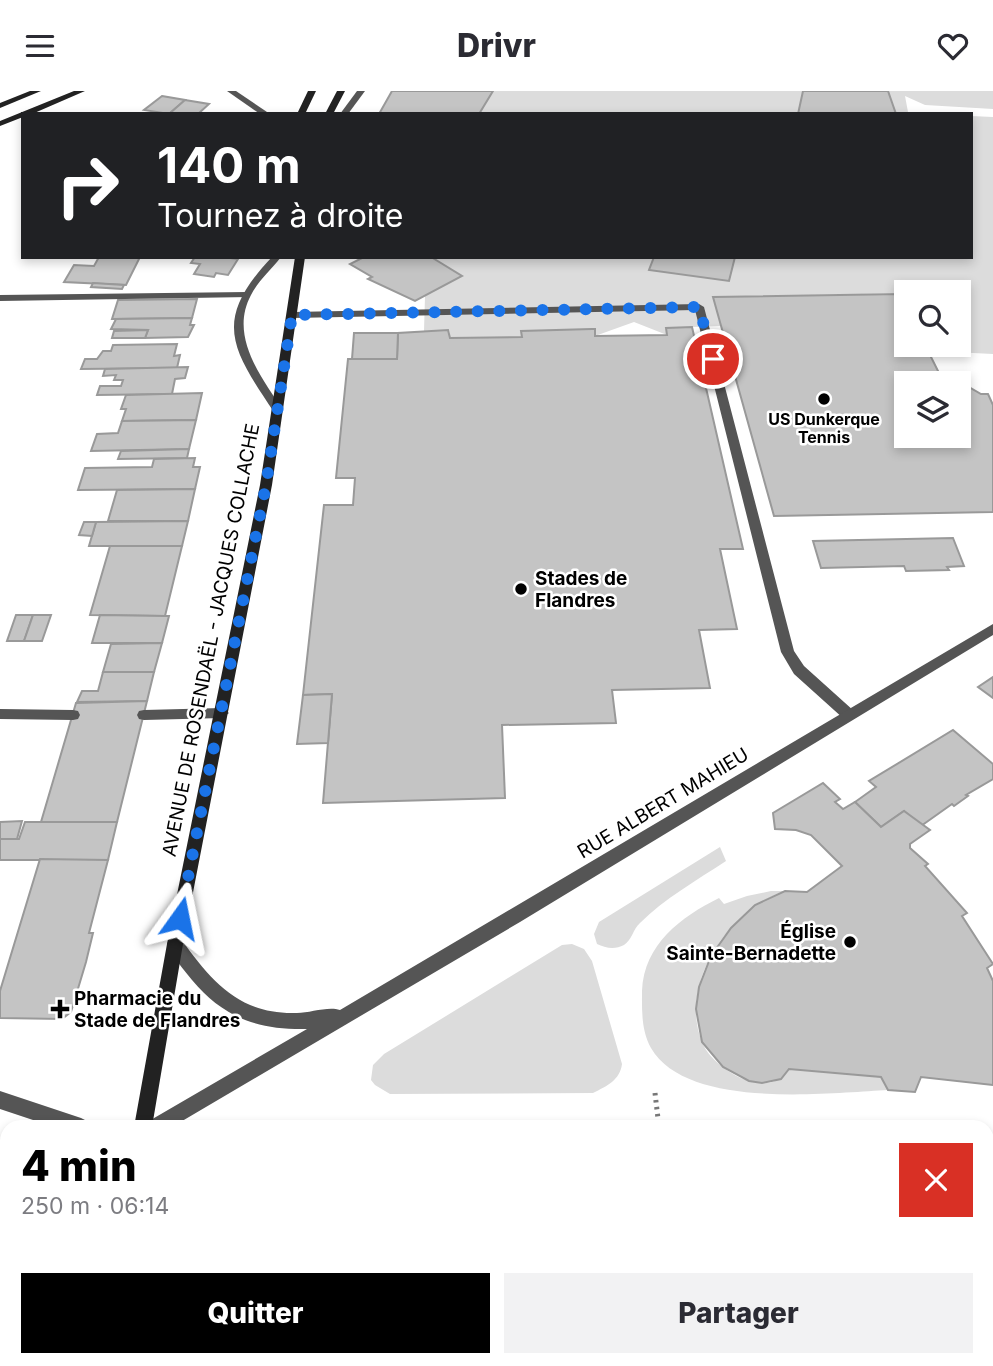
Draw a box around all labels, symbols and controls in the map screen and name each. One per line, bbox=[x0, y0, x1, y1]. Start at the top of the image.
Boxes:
text: Drivr bbox=[457, 26, 536, 65]
icon: menu bbox=[21, 27, 59, 65]
icon: heart bbox=[934, 27, 972, 65]
text: 140 m bbox=[157, 136, 301, 195]
icon: right bbox=[42, 140, 133, 231]
text: Tournez à droite bbox=[157, 196, 403, 235]
map controls bbox=[894, 280, 971, 448]
button: search bbox=[894, 280, 971, 357]
pin bbox=[683, 329, 743, 389]
icon: arrive bbox=[694, 340, 732, 378]
button: layers bbox=[894, 371, 971, 448]
marker: US Dunkerque Tennis bbox=[816, 391, 832, 407]
place label: US Dunkerque Tennis bbox=[768, 409, 880, 447]
street label: AVENUE DE ROSENDAËL - JACQUES COLLACHE bbox=[158, 422, 264, 858]
place label: Stades de Flandres bbox=[535, 567, 627, 612]
marker: Stades de Flandres bbox=[513, 581, 529, 597]
street label: RUE ALBERT MAHIEU bbox=[573, 743, 753, 863]
position arrow bbox=[143, 881, 217, 955]
place label: Église Sainte-Bernadette bbox=[666, 920, 836, 965]
marker: Église Sainte-Bernadette bbox=[842, 934, 858, 950]
place label: Pharmacie du Stade de Flandres bbox=[74, 987, 240, 1032]
marker: Pharmacie du Stade de Flandres bbox=[52, 1001, 68, 1017]
text: 4 min bbox=[21, 1140, 137, 1191]
button: close bbox=[899, 1143, 973, 1217]
text: 250 m · 06:14 bbox=[21, 1192, 169, 1220]
button: Quitter bbox=[21, 1273, 490, 1353]
button: Partager bbox=[504, 1273, 973, 1353]

